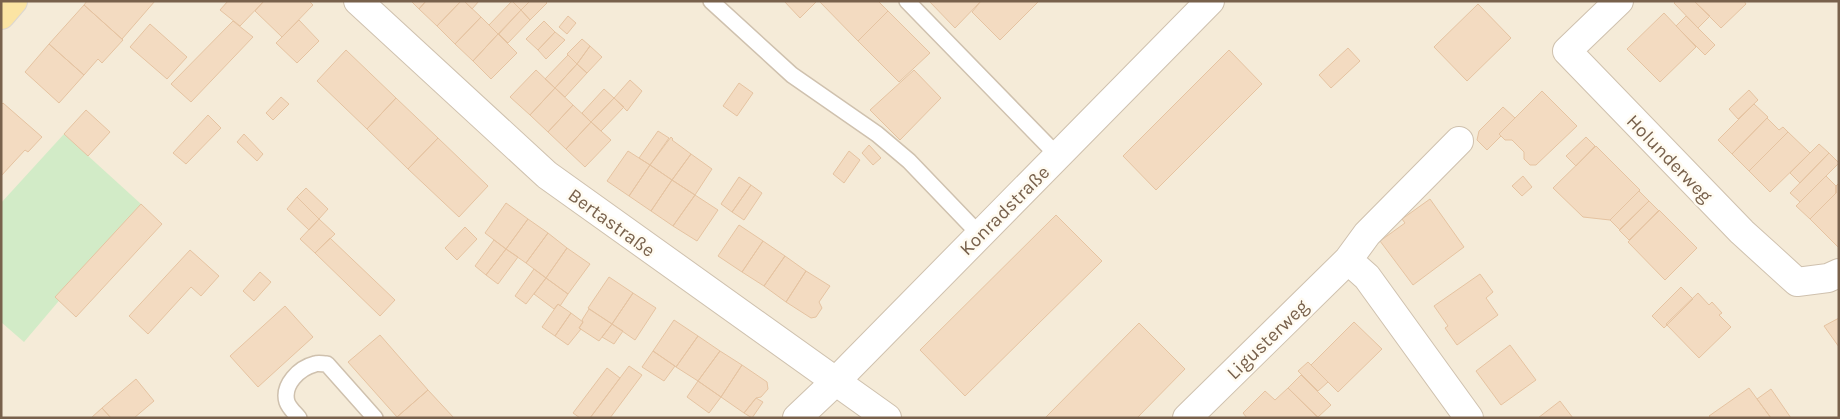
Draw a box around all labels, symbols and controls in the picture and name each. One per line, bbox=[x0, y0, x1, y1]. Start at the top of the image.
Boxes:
street label: Holunderweg bbox=[1622, 110, 1717, 207]
street label: Konradstraße bbox=[955, 161, 1054, 260]
street label: Bertastraße bbox=[564, 184, 659, 262]
street label: Ligusterweg bbox=[1222, 295, 1313, 384]

